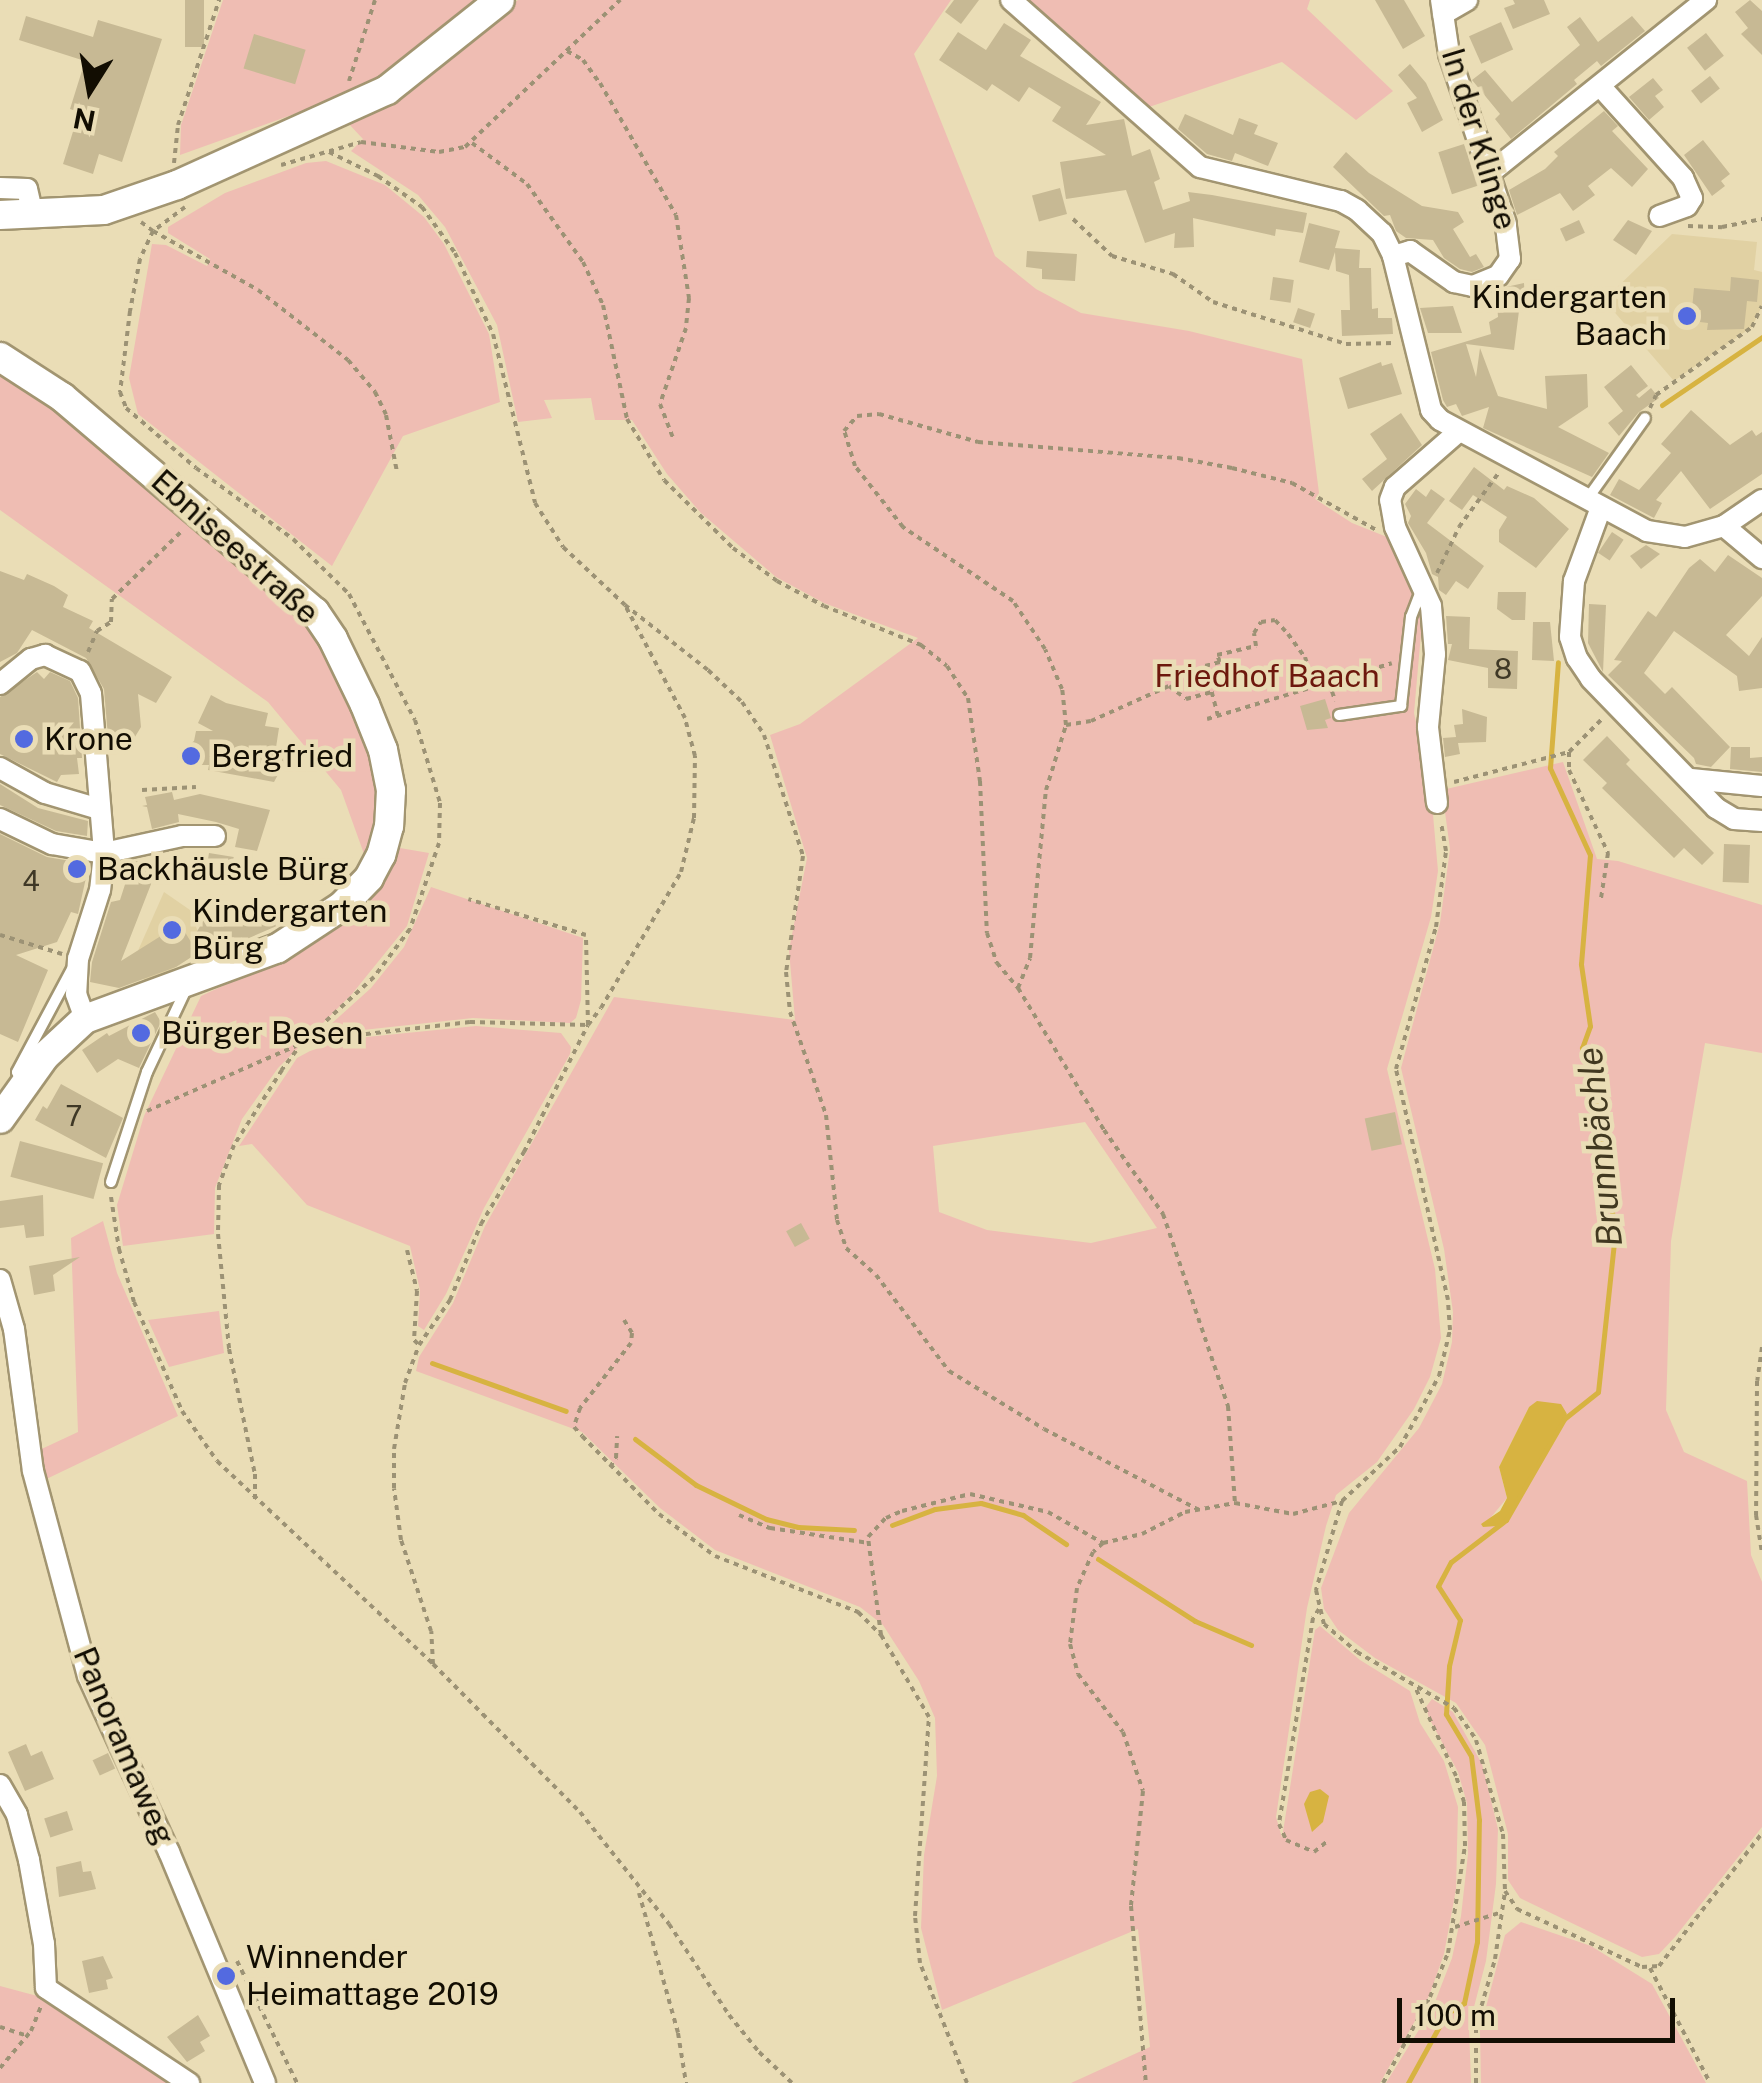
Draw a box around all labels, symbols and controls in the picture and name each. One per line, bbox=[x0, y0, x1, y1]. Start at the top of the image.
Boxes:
north arrow bbox=[40, 40, 140, 140]
street label: In der Klinge bbox=[1433, 43, 1525, 235]
text: N bbox=[70, 102, 98, 138]
place label: Kindergarten Baach bbox=[1472, 279, 1667, 354]
marker: Kindergarten Baach bbox=[1676, 305, 1698, 327]
street label: Ebniseestraße bbox=[143, 462, 327, 632]
house number: 8 bbox=[1494, 652, 1512, 686]
park label: Friedhof Baach bbox=[1154, 657, 1380, 695]
place label: Krone bbox=[44, 720, 133, 758]
marker: Krone bbox=[13, 728, 35, 750]
place label: Bergfried bbox=[211, 737, 353, 775]
marker: Bergfried bbox=[180, 745, 202, 767]
place label: Backhäusle Bürg bbox=[97, 850, 349, 888]
marker: Backhäusle Bürg bbox=[66, 858, 88, 880]
house number: 4 bbox=[22, 864, 40, 898]
place label: Kindergarten Bürg bbox=[192, 893, 387, 968]
marker: Kindergarten Bürg bbox=[161, 919, 183, 941]
place label: Bürger Besen bbox=[161, 1014, 363, 1052]
marker: Bürger Besen bbox=[130, 1022, 152, 1044]
water label: Brunnbächle bbox=[1569, 1045, 1631, 1249]
house number: 7 bbox=[66, 1099, 82, 1133]
street label: Panoramaweg bbox=[65, 1641, 183, 1851]
place label: Winnender Heimattage 2019 bbox=[246, 1939, 499, 2014]
marker: Winnender Heimattage 2019 bbox=[215, 1965, 237, 1987]
scale bar bbox=[1402, 1978, 1680, 2040]
text: 100 m bbox=[1414, 1997, 1496, 2033]

